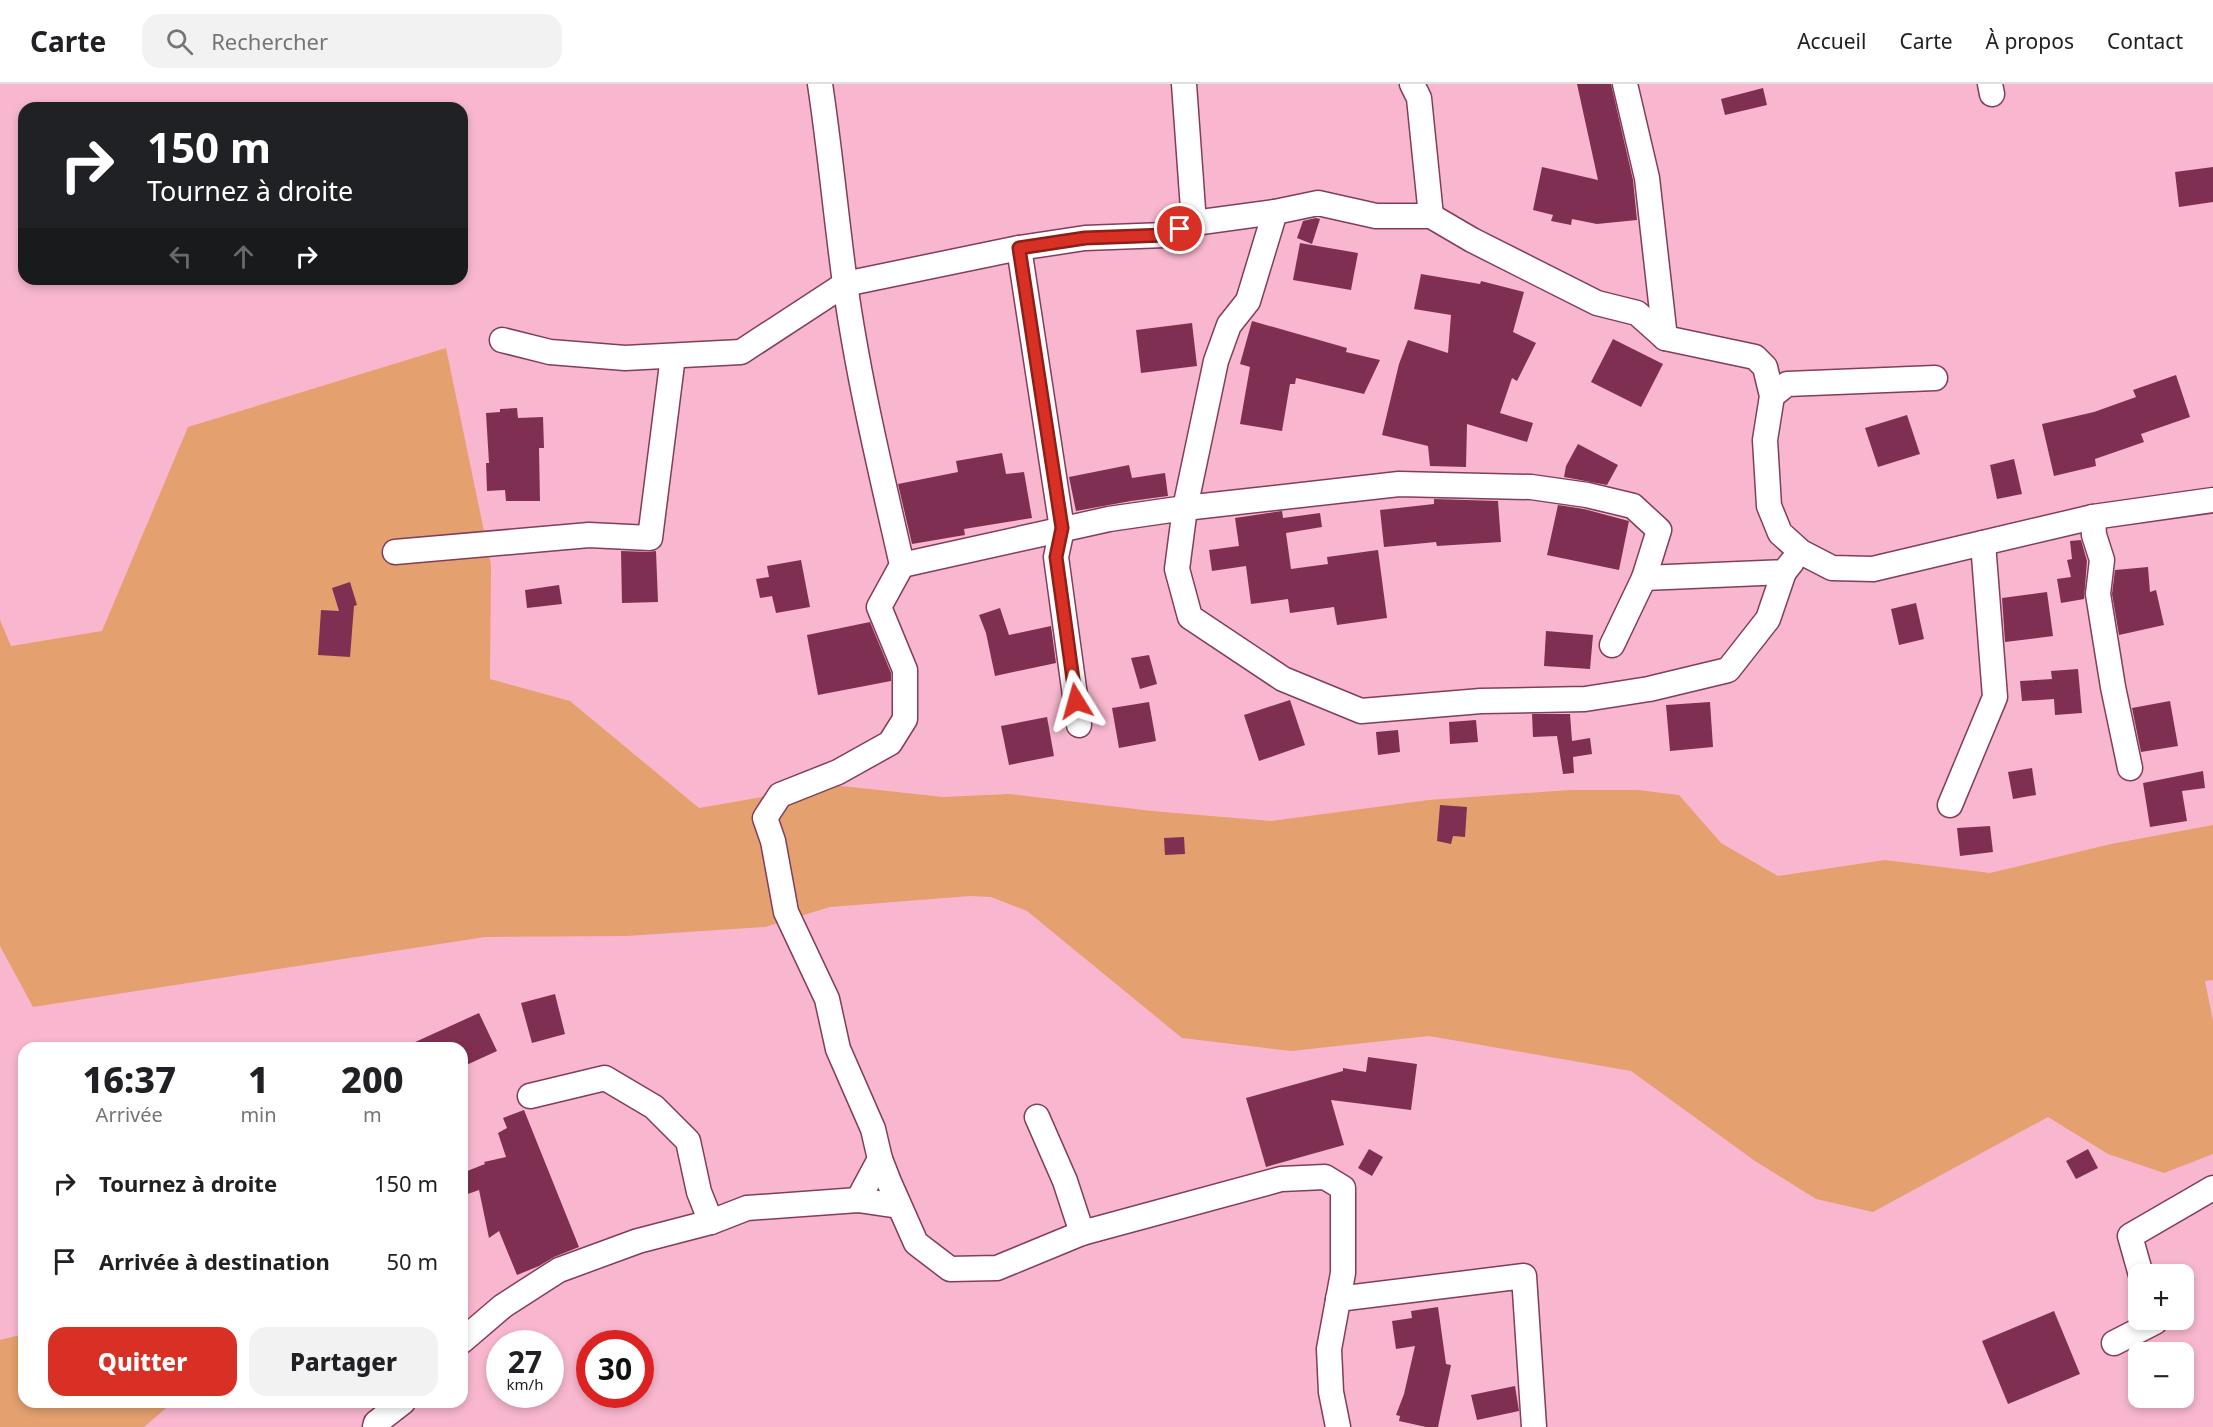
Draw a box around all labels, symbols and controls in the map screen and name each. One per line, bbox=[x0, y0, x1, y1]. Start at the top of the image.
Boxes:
search box bbox=[142, 14, 562, 68]
text: Carte bbox=[30, 22, 106, 60]
icon: search bbox=[163, 25, 196, 58]
text: Rechercher bbox=[211, 26, 328, 56]
text: Accueil bbox=[1797, 27, 1866, 55]
text: Carte bbox=[1899, 27, 1953, 55]
text: À propos bbox=[1986, 27, 2074, 55]
text: Contact bbox=[2107, 27, 2183, 55]
text: 150 m bbox=[147, 118, 271, 175]
icon: right bbox=[48, 126, 126, 204]
text: Tournez à droite bbox=[147, 172, 353, 209]
pin bbox=[1154, 203, 1205, 254]
icon: arrive bbox=[1163, 212, 1196, 245]
icon: left bbox=[164, 240, 197, 273]
icon: ahead bbox=[227, 240, 260, 273]
icon: right bbox=[290, 240, 323, 273]
position arrow bbox=[1044, 669, 1108, 733]
text: 16:37 bbox=[82, 1055, 176, 1104]
text: 1 bbox=[248, 1055, 269, 1104]
text: 200 bbox=[341, 1055, 404, 1104]
text: Arrivée bbox=[96, 1101, 163, 1128]
text: min bbox=[240, 1101, 277, 1128]
text: m bbox=[363, 1101, 382, 1128]
icon: right bbox=[48, 1167, 81, 1200]
text: Tournez à droite bbox=[99, 1168, 277, 1198]
text: 150 m bbox=[374, 1168, 438, 1198]
icon: arrive bbox=[48, 1245, 81, 1278]
text: Arrivée à destination bbox=[99, 1246, 330, 1276]
text: 50 m bbox=[387, 1246, 438, 1276]
map controls bbox=[2128, 1264, 2194, 1408]
button: + bbox=[2128, 1264, 2194, 1330]
button: Quitter bbox=[48, 1327, 237, 1396]
button: Partager bbox=[249, 1327, 438, 1396]
speed limit sign: 30 bbox=[576, 1330, 654, 1408]
text: 27 bbox=[508, 1341, 542, 1382]
button: − bbox=[2128, 1342, 2194, 1408]
text: km/h bbox=[507, 1374, 543, 1394]

